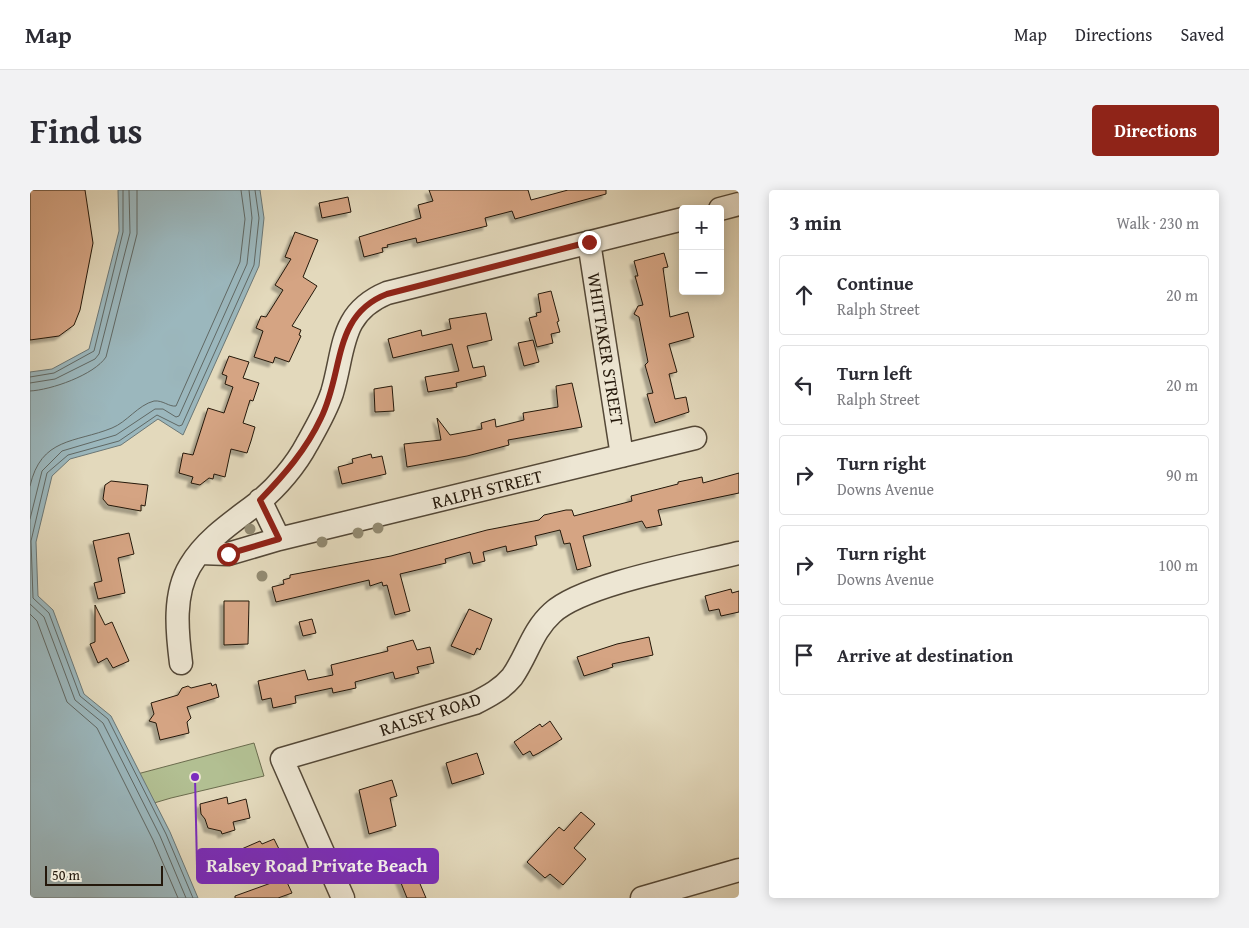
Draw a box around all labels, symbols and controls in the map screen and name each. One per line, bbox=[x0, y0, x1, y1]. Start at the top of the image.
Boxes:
text: Map bbox=[25, 17, 72, 52]
text: Map bbox=[1014, 21, 1047, 48]
text: Directions bbox=[1075, 21, 1152, 48]
text: Saved bbox=[1180, 21, 1224, 48]
text: Find us bbox=[30, 105, 143, 156]
button: Directions bbox=[1092, 105, 1219, 156]
map controls bbox=[679, 205, 724, 295]
button: + bbox=[679, 205, 724, 250]
text: 3 min bbox=[789, 207, 841, 238]
text: Walk · 230 m bbox=[1116, 211, 1199, 235]
route end bbox=[578, 231, 601, 254]
button: − bbox=[679, 250, 724, 295]
text: Continue bbox=[837, 269, 914, 297]
street label: WHITTAKER STREET bbox=[581, 271, 631, 427]
icon: ahead bbox=[790, 281, 818, 309]
text: 20 m bbox=[1166, 283, 1198, 307]
text: Ralph Street bbox=[837, 297, 920, 321]
text: Turn left bbox=[837, 359, 912, 387]
icon: left bbox=[790, 371, 818, 399]
text: 20 m bbox=[1166, 373, 1198, 397]
text: Ralph Street bbox=[837, 387, 920, 411]
text: Turn right bbox=[837, 449, 926, 477]
icon: right bbox=[790, 461, 818, 489]
street label: RALPH STREET bbox=[429, 462, 545, 516]
text: 90 m bbox=[1166, 463, 1198, 487]
text: Downs Avenue bbox=[837, 477, 934, 501]
text: Turn right bbox=[837, 539, 926, 567]
route start bbox=[217, 543, 240, 566]
icon: right bbox=[790, 551, 818, 579]
text: 100 m bbox=[1158, 553, 1198, 577]
text: Downs Avenue bbox=[837, 567, 934, 591]
icon: arrive bbox=[790, 641, 818, 669]
text: Arrive at destination bbox=[837, 641, 1013, 669]
street label: RALSEY ROAD bbox=[376, 685, 484, 743]
callout: Ralsey Road Private Beach bbox=[197, 849, 438, 883]
text: Ralsey Road Private Beach bbox=[206, 851, 429, 879]
scale bar bbox=[45, 863, 162, 886]
text: 50 m bbox=[52, 865, 80, 885]

